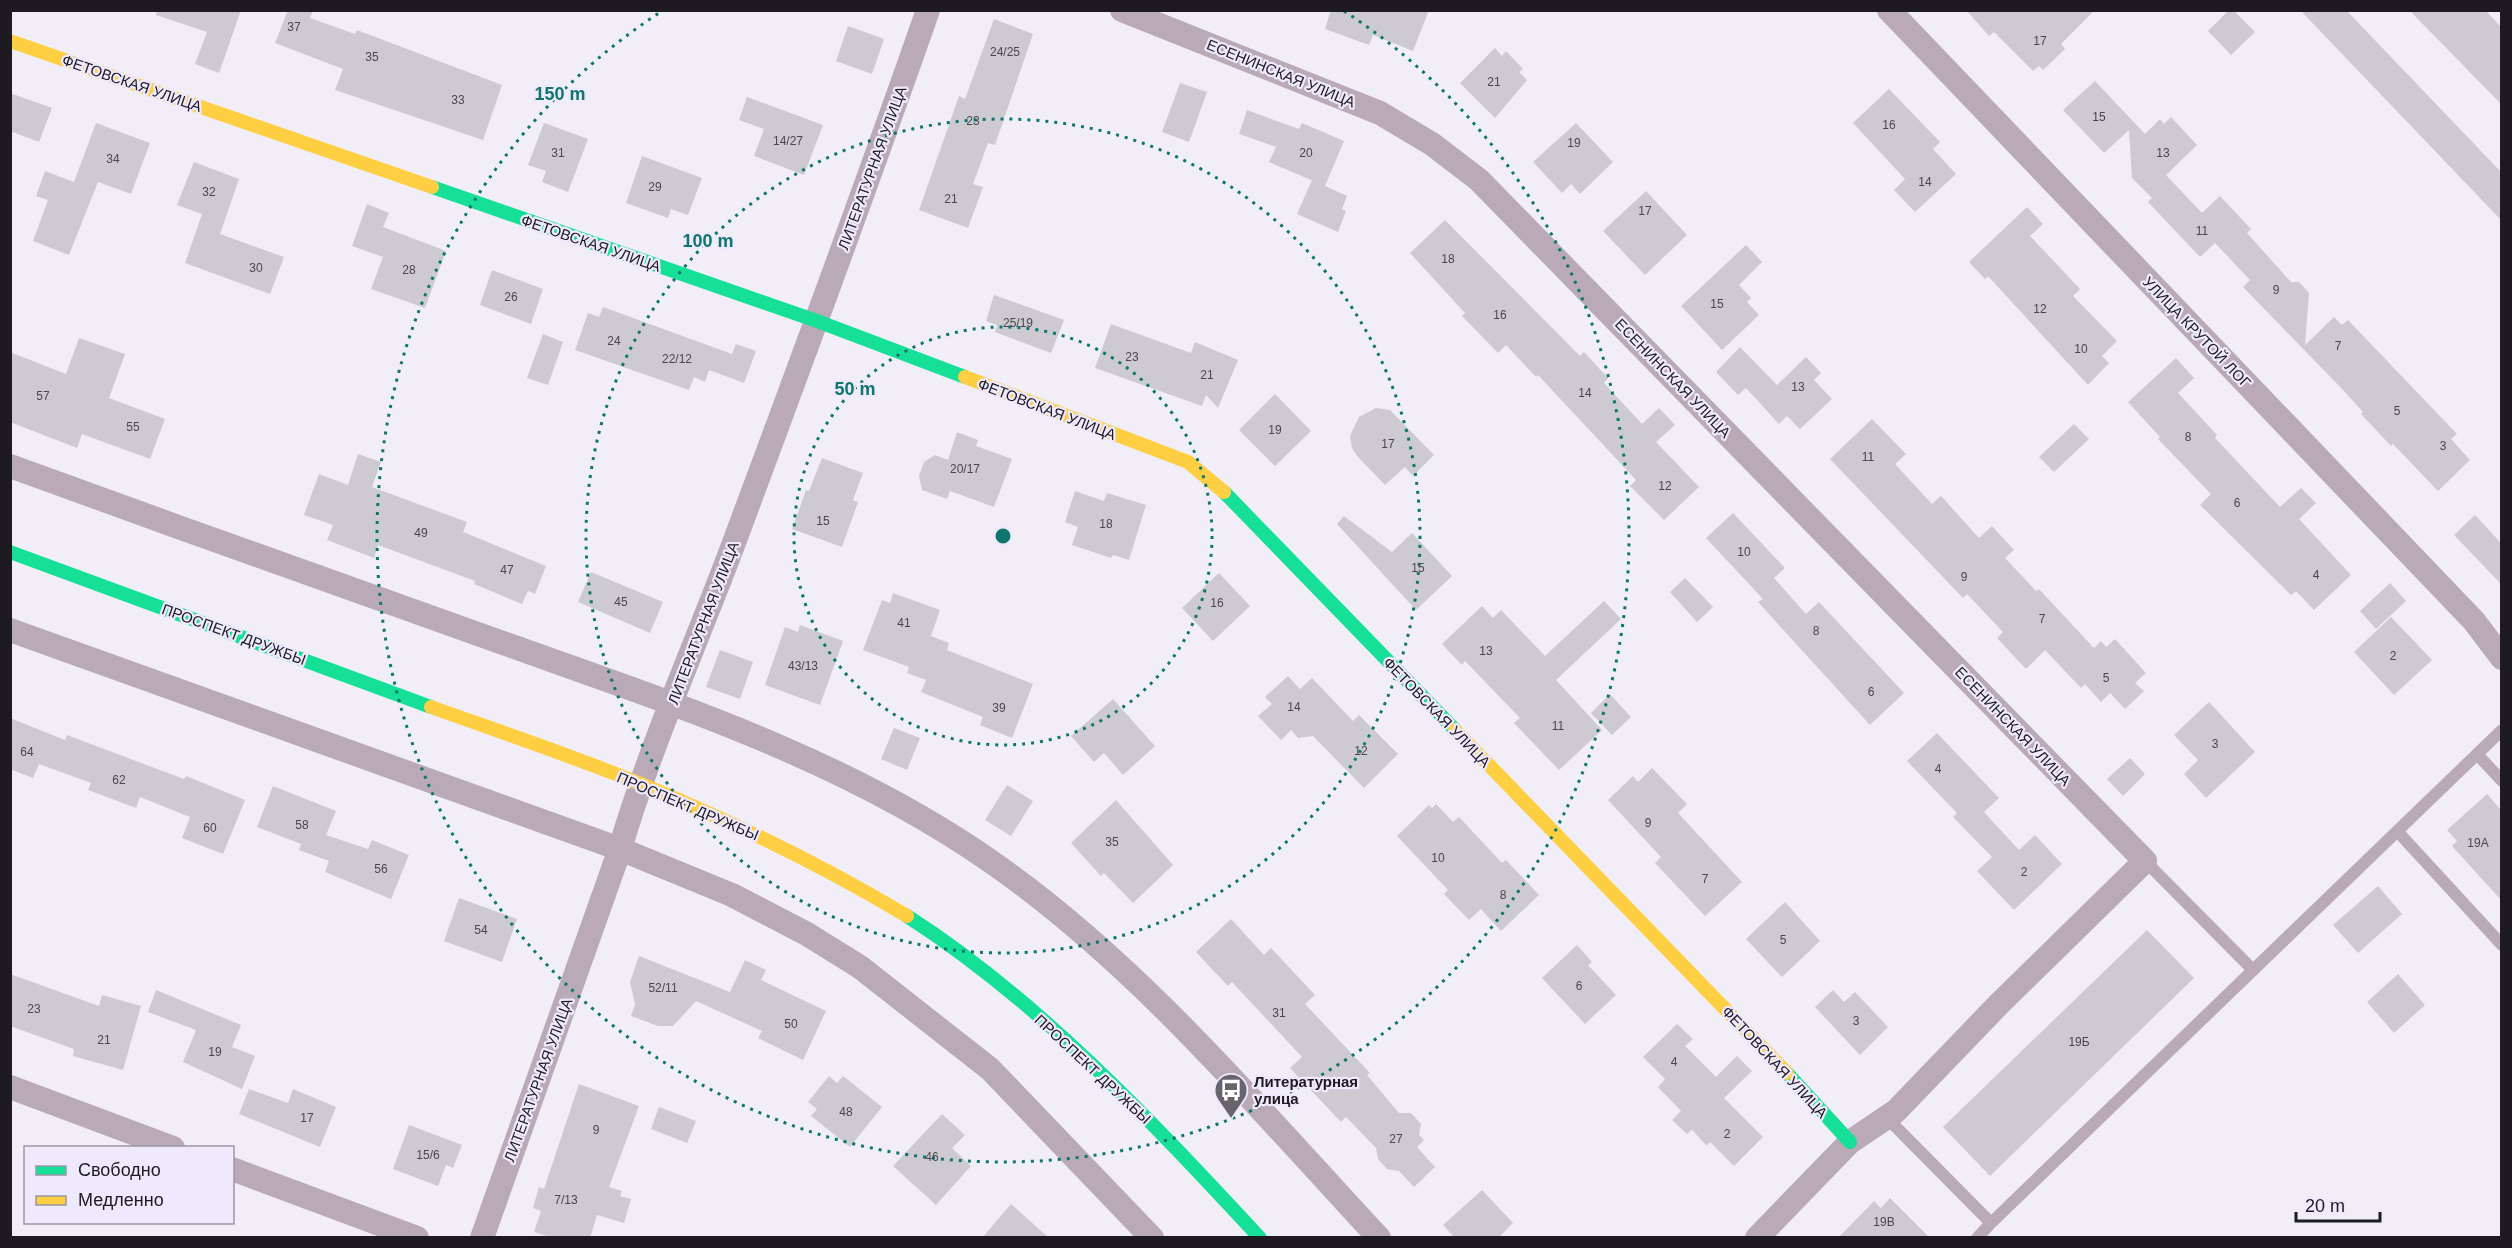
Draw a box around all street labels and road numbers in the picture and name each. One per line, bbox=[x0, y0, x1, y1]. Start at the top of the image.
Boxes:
street label: ЕСЕНИНСКАЯ УЛИЦА bbox=[1204, 35, 1358, 111]
street label: ФЕТОВСКАЯ УЛИЦА bbox=[60, 51, 204, 115]
street label: ЛИТЕРАТУРНАЯ УЛИЦА bbox=[834, 84, 910, 252]
street label: ФЕТОВСКАЯ УЛИЦА bbox=[519, 211, 663, 275]
street label: УЛИЦА КРУТОЙ ЛОГ bbox=[2140, 273, 2254, 391]
street label: ЕСЕНИНСКАЯ УЛИЦА bbox=[1612, 315, 1734, 441]
street label: ФЕТОВСКАЯ УЛИЦА bbox=[976, 375, 1118, 443]
street label: ЛИТЕРАТУРНАЯ УЛИЦА bbox=[664, 539, 742, 707]
street label: ПРОСПЕКТ ДРУЖБЫ bbox=[160, 600, 308, 668]
street label: ФЕТОВСКАЯ УЛИЦА bbox=[1380, 653, 1494, 771]
street label: ЕСЕНИНСКАЯ УЛИЦА bbox=[1952, 663, 2074, 789]
street label: ПРОСПЕКТ ДРУЖБЫ bbox=[615, 768, 761, 844]
street label: ЛИТЕРАТУРНАЯ УЛИЦА bbox=[500, 996, 576, 1164]
street label: ФЕТОВСКАЯ УЛИЦА bbox=[1719, 1003, 1831, 1121]
street label: ПРОСПЕКТ ДРУЖБЫ bbox=[1032, 1011, 1154, 1127]

